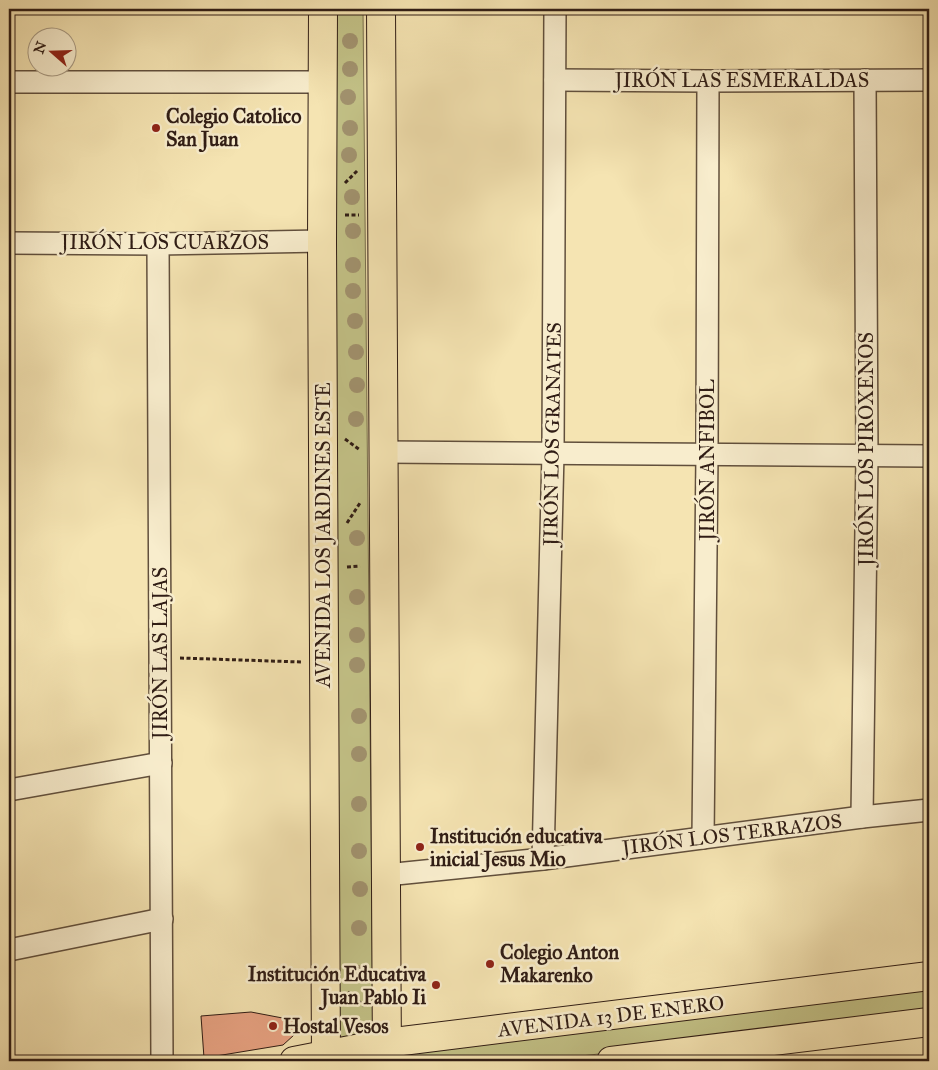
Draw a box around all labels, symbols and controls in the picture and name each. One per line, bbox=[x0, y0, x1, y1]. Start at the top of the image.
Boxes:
north arrow bbox=[28, 28, 78, 78]
text: N bbox=[30, 39, 50, 56]
street label: JIRÓN LAS ESMERALDAS bbox=[613, 66, 869, 93]
place label: Colegio Catolico San Juan bbox=[166, 104, 302, 153]
marker: Colegio Catolico San Juan bbox=[150, 122, 162, 134]
street label: JIRÓN LOS CUARZOS bbox=[59, 228, 269, 255]
street label: JIRÓN LOS GRANATES bbox=[536, 322, 567, 548]
street label: JIRÓN LOS PIROXENOS bbox=[852, 332, 879, 568]
street label: JIRÓN ANFIBOL bbox=[693, 379, 720, 543]
street label: AVENIDA LOS JARDINES ESTE bbox=[311, 382, 336, 689]
street label: JIRÓN LAS LAJAS bbox=[146, 567, 173, 741]
street label: JIRÓN LOS TERRAZOS bbox=[619, 807, 843, 861]
place label: Institución educativa inicial Jesus Mio bbox=[430, 824, 603, 873]
marker: Institución educativa inicial Jesus Mio bbox=[414, 841, 426, 853]
place label: Colegio Anton Makarenko bbox=[500, 940, 619, 987]
marker: Colegio Anton Makarenko bbox=[484, 958, 496, 970]
place label: Institución Educativa Juan Pablo Ii bbox=[248, 962, 427, 1011]
marker: Institución Educativa Juan Pablo Ii bbox=[430, 979, 442, 991]
street label: AVENIDA 13 DE ENERO bbox=[495, 990, 726, 1042]
place label: Hostal Vesos bbox=[283, 1014, 389, 1038]
marker: Hostal Vesos bbox=[267, 1020, 279, 1032]

